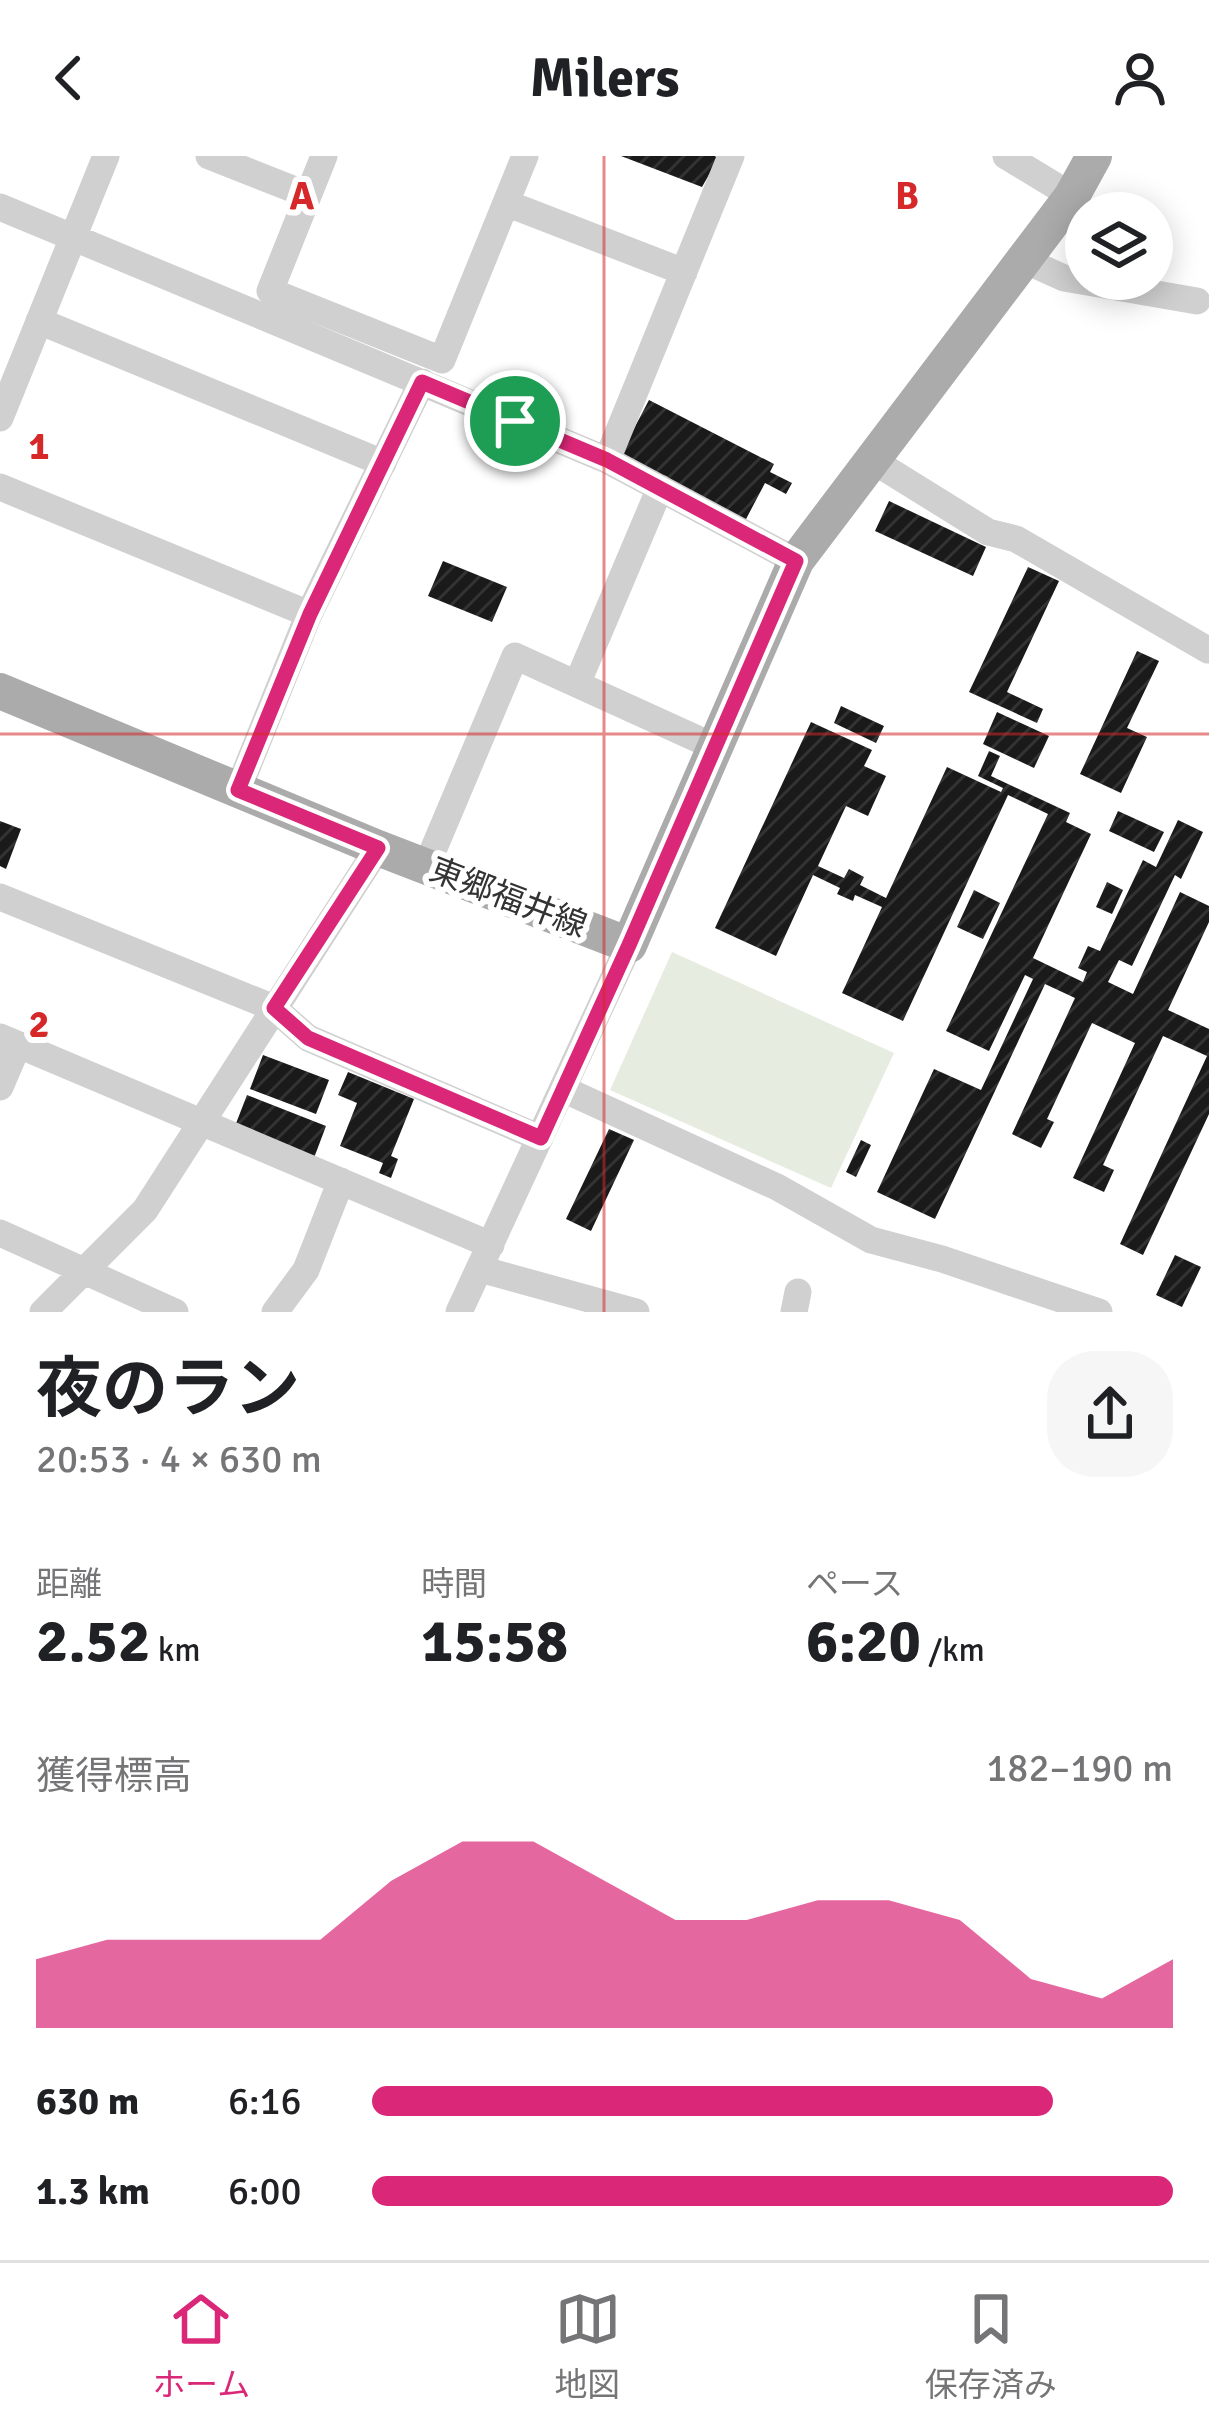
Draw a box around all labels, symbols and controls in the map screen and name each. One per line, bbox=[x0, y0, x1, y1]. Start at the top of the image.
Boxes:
icon: back bbox=[36, 45, 102, 111]
text: Milers bbox=[530, 45, 679, 112]
icon: person bbox=[1107, 45, 1173, 111]
text: A bbox=[290, 172, 315, 220]
text: B bbox=[895, 172, 919, 220]
map controls bbox=[1065, 192, 1173, 300]
button: layers bbox=[1065, 192, 1173, 300]
pin bbox=[464, 370, 566, 472]
icon: arrive bbox=[482, 388, 548, 454]
text: 1 bbox=[28, 422, 50, 470]
street label: 東郷福井線 bbox=[424, 849, 592, 947]
text: 2 bbox=[28, 1000, 50, 1048]
text: 夜のラン bbox=[36, 1349, 300, 1430]
button: share bbox=[1047, 1351, 1173, 1477]
text: 20:53 · 4 × 630 m bbox=[36, 1435, 322, 1483]
text: 距離 bbox=[36, 1564, 102, 1605]
text: 時間 bbox=[421, 1564, 487, 1605]
text: ペース bbox=[806, 1564, 903, 1605]
text: 2.52 bbox=[36, 1605, 150, 1679]
text: 15:58 bbox=[421, 1605, 568, 1679]
text: 6:20 bbox=[806, 1605, 921, 1679]
text: km bbox=[150, 1630, 201, 1671]
text: /km bbox=[921, 1630, 985, 1671]
text: 182–190 m bbox=[986, 1744, 1173, 1792]
text: 獲得標高 bbox=[36, 1752, 192, 1800]
text: 630 m bbox=[36, 2077, 139, 2125]
text: 6:16 bbox=[228, 2077, 302, 2125]
text: 1.3 km bbox=[36, 2167, 150, 2215]
text: 6:00 bbox=[228, 2167, 302, 2215]
tab: ホーム bbox=[152, 2286, 250, 2406]
tab: 地図 bbox=[555, 2286, 621, 2406]
tab: 保存済み bbox=[925, 2286, 1057, 2406]

